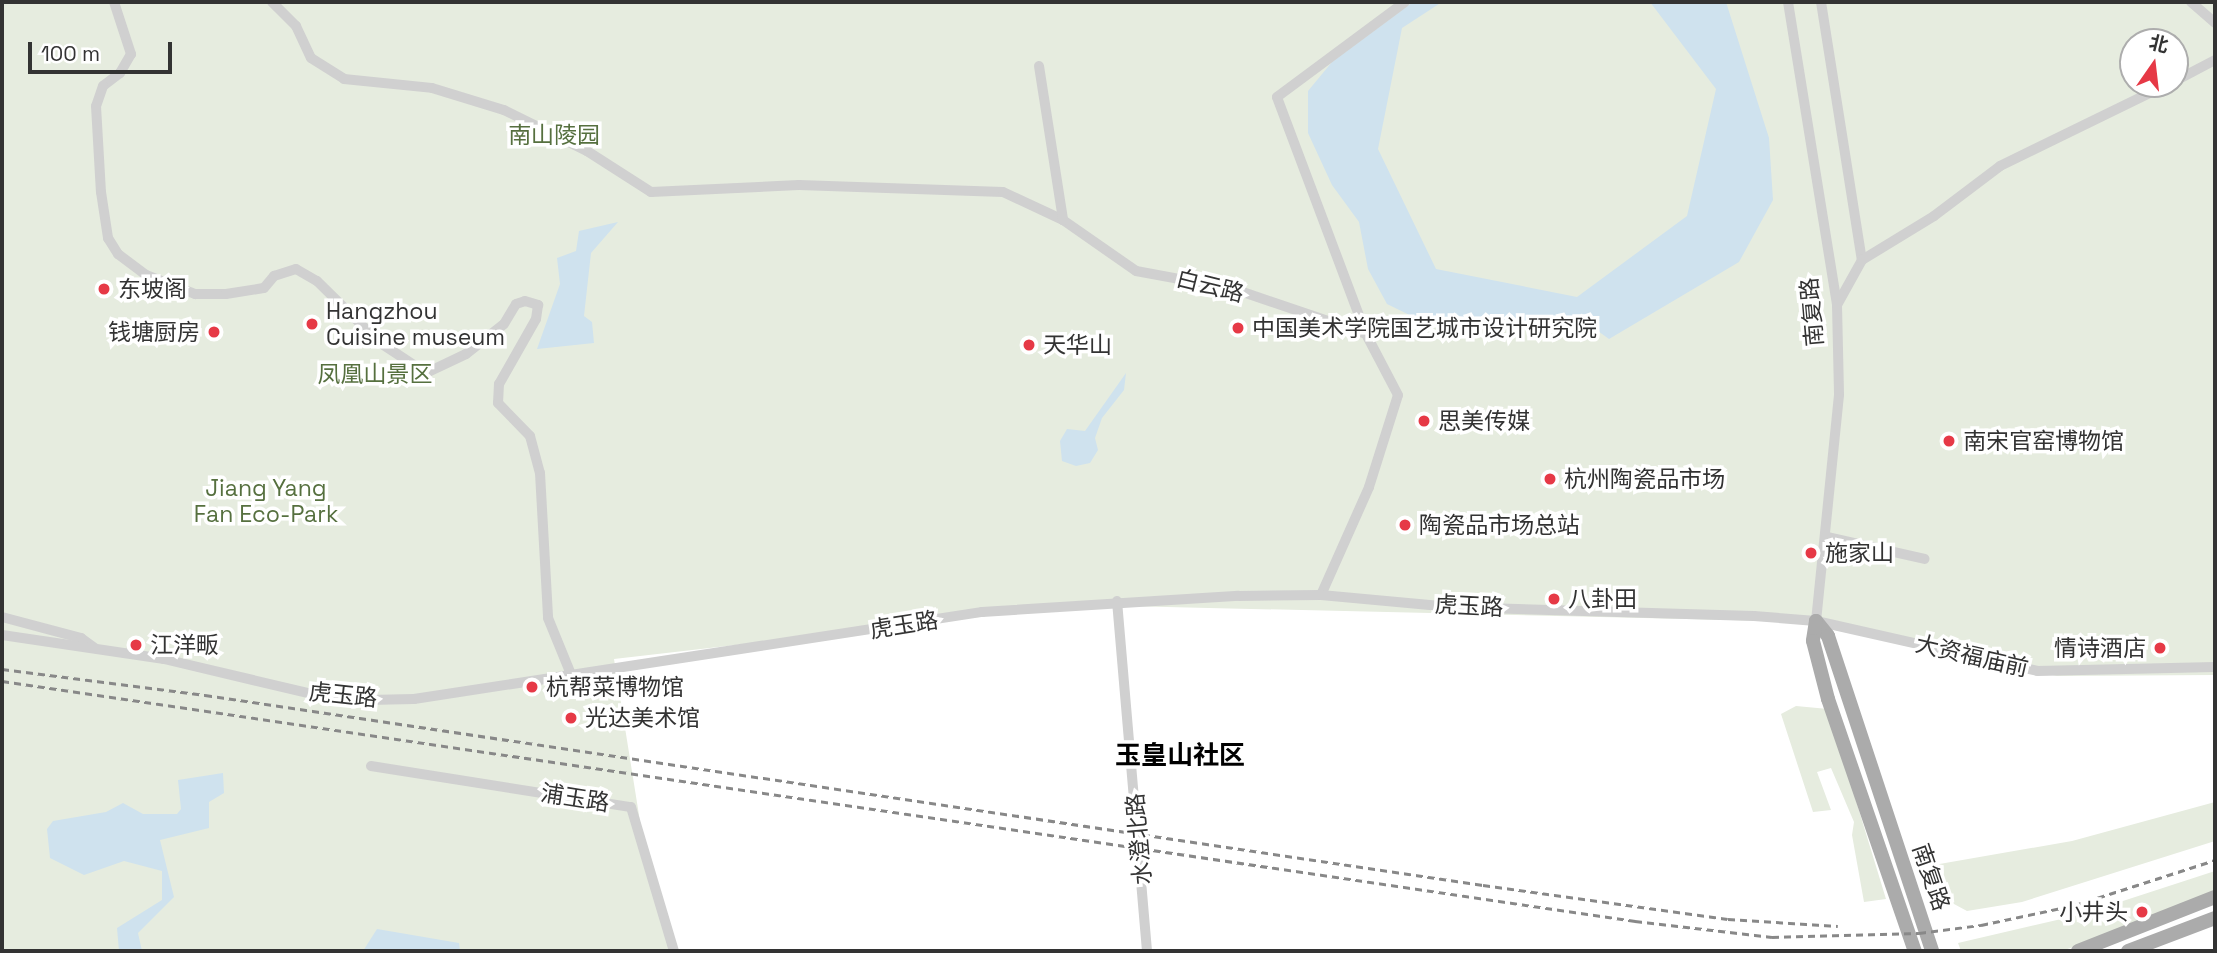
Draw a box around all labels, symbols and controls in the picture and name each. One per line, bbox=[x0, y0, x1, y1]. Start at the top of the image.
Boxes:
scale bar bbox=[32, 28, 175, 72]
north arrow bbox=[2119, 28, 2189, 98]
text: 北 bbox=[2146, 30, 2171, 59]
text: 100 m bbox=[41, 40, 100, 67]
park label: 南山陵园 bbox=[508, 121, 600, 149]
street label: 白云路 bbox=[1173, 264, 1247, 308]
place label: 东坡阁 bbox=[118, 275, 187, 303]
street label: 南复路 bbox=[1795, 276, 1829, 348]
marker: 东坡阁 bbox=[96, 281, 112, 297]
place label: Hangzhou Cuisine museum bbox=[326, 297, 505, 351]
place label: 中国美术学院国艺城市设计研究院 bbox=[1252, 314, 1597, 342]
marker: Hangzhou Cuisine museum bbox=[304, 316, 320, 332]
place label: 钱塘厨房 bbox=[108, 318, 200, 346]
marker: 中国美术学院国艺城市设计研究院 bbox=[1230, 320, 1246, 336]
marker: 钱塘厨房 bbox=[206, 324, 222, 340]
place label: 天华山 bbox=[1043, 331, 1112, 359]
marker: 天华山 bbox=[1021, 337, 1037, 353]
park label: 凤凰山景区 bbox=[318, 360, 432, 388]
place label: 思美传媒 bbox=[1438, 407, 1530, 435]
marker: 思美传媒 bbox=[1416, 413, 1432, 429]
place label: 南宋官窑博物馆 bbox=[1963, 427, 2124, 455]
marker: 南宋官窑博物馆 bbox=[1941, 433, 1957, 449]
place label: 杭州陶瓷品市场 bbox=[1564, 465, 1725, 493]
marker: 杭州陶瓷品市场 bbox=[1542, 471, 1558, 487]
park label: Jiang Yang Fan Eco-Park bbox=[194, 474, 338, 528]
place label: 陶瓷品市场总站 bbox=[1419, 511, 1580, 539]
marker: 陶瓷品市场总站 bbox=[1397, 517, 1413, 533]
place label: 施家山 bbox=[1825, 539, 1894, 567]
marker: 施家山 bbox=[1803, 545, 1819, 561]
place label: 八卦田 bbox=[1568, 585, 1637, 613]
street label: 虎玉路 bbox=[1434, 590, 1504, 622]
marker: 八卦田 bbox=[1546, 591, 1562, 607]
street label: 虎玉路 bbox=[868, 606, 940, 644]
street label: 大资福庙前 bbox=[1913, 630, 2031, 682]
place label: 江洋畈 bbox=[150, 631, 219, 659]
place label: 情诗酒店 bbox=[2054, 634, 2146, 662]
marker: 江洋畈 bbox=[128, 637, 144, 653]
marker: 情诗酒店 bbox=[2152, 640, 2168, 656]
place label: 杭帮菜博物馆 bbox=[546, 673, 684, 701]
street label: 虎玉路 bbox=[307, 678, 379, 712]
marker: 杭帮菜博物馆 bbox=[524, 679, 540, 695]
place label: 光达美术馆 bbox=[585, 704, 700, 732]
marker: 光达美术馆 bbox=[563, 710, 579, 726]
district label: 玉皇山社区 bbox=[1115, 740, 1245, 772]
street label: 浦玉路 bbox=[539, 779, 611, 817]
street label: 水澄北路 bbox=[1121, 792, 1157, 886]
street label: 南复路 bbox=[1907, 840, 1955, 914]
place label: 小井头 bbox=[2059, 898, 2128, 926]
marker: 小井头 bbox=[2134, 904, 2150, 920]

